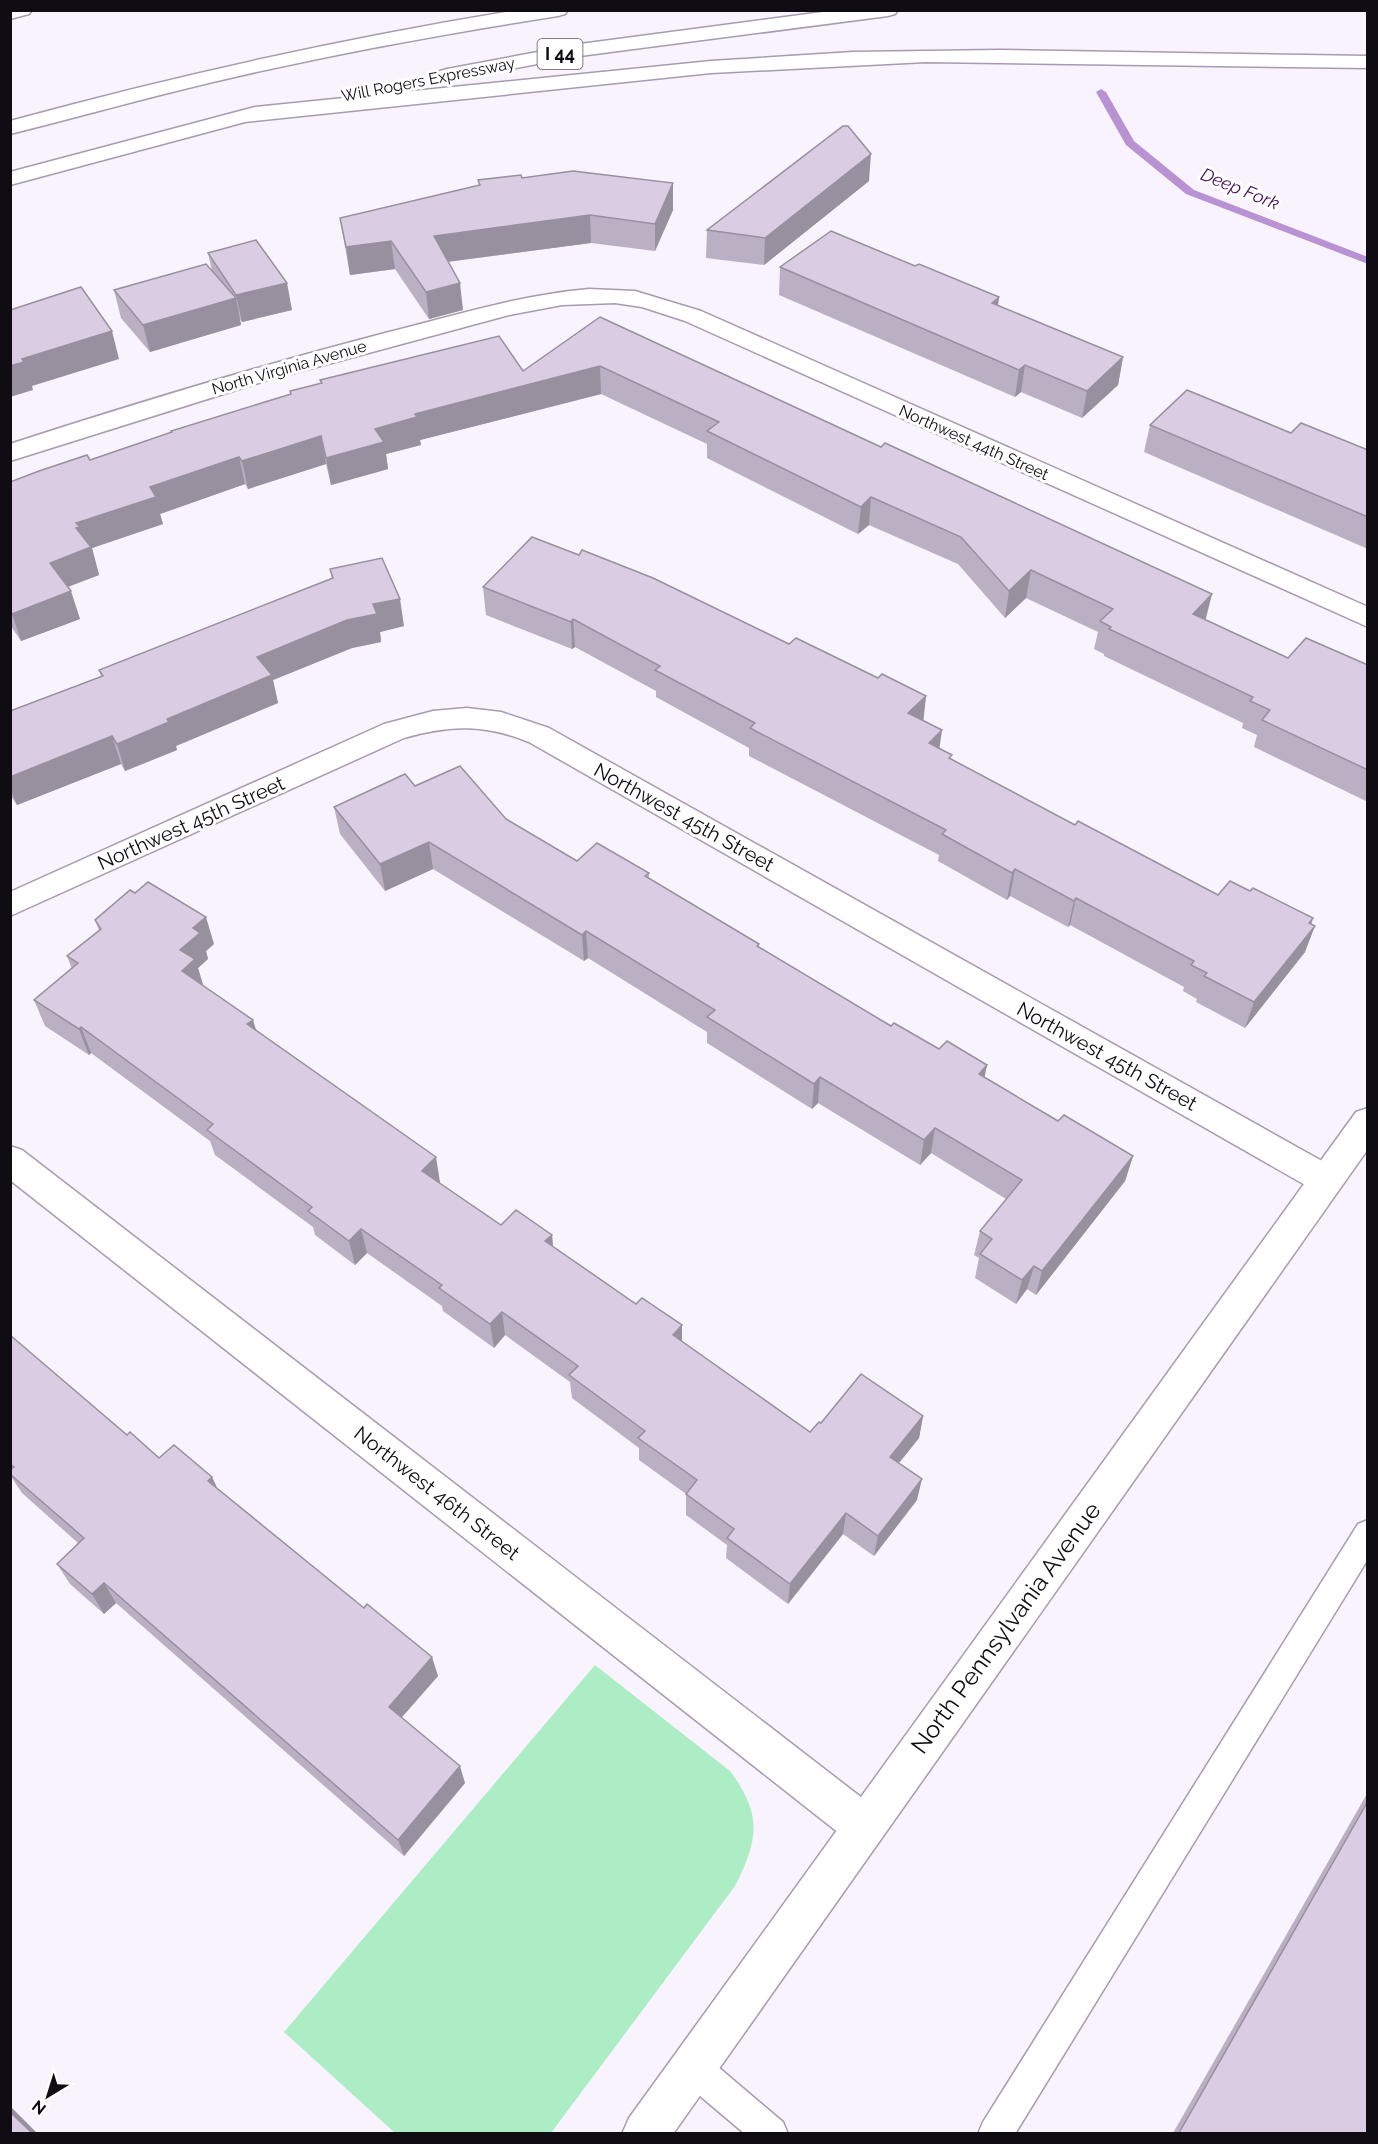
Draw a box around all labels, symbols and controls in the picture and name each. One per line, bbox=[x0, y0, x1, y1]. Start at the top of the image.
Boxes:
road number: I 44 bbox=[538, 39, 582, 69]
street label: Will Rogers Expressway bbox=[340, 53, 517, 106]
water label: Deep Fork bbox=[1198, 163, 1283, 214]
street label: North Virginia Avenue bbox=[210, 336, 369, 399]
street label: Northwest 44th Street bbox=[896, 401, 1052, 484]
street label: Northwest 45th Street bbox=[590, 758, 778, 877]
street label: Northwest 45th Street bbox=[94, 771, 288, 875]
street label: Northwest 45th Street bbox=[1013, 997, 1201, 1116]
street label: Northwest 46th Street bbox=[350, 1421, 525, 1565]
street label: North Pennsylvania Avenue bbox=[905, 1496, 1107, 1759]
north arrow bbox=[18, 2066, 78, 2126]
text: N bbox=[28, 2096, 50, 2119]

